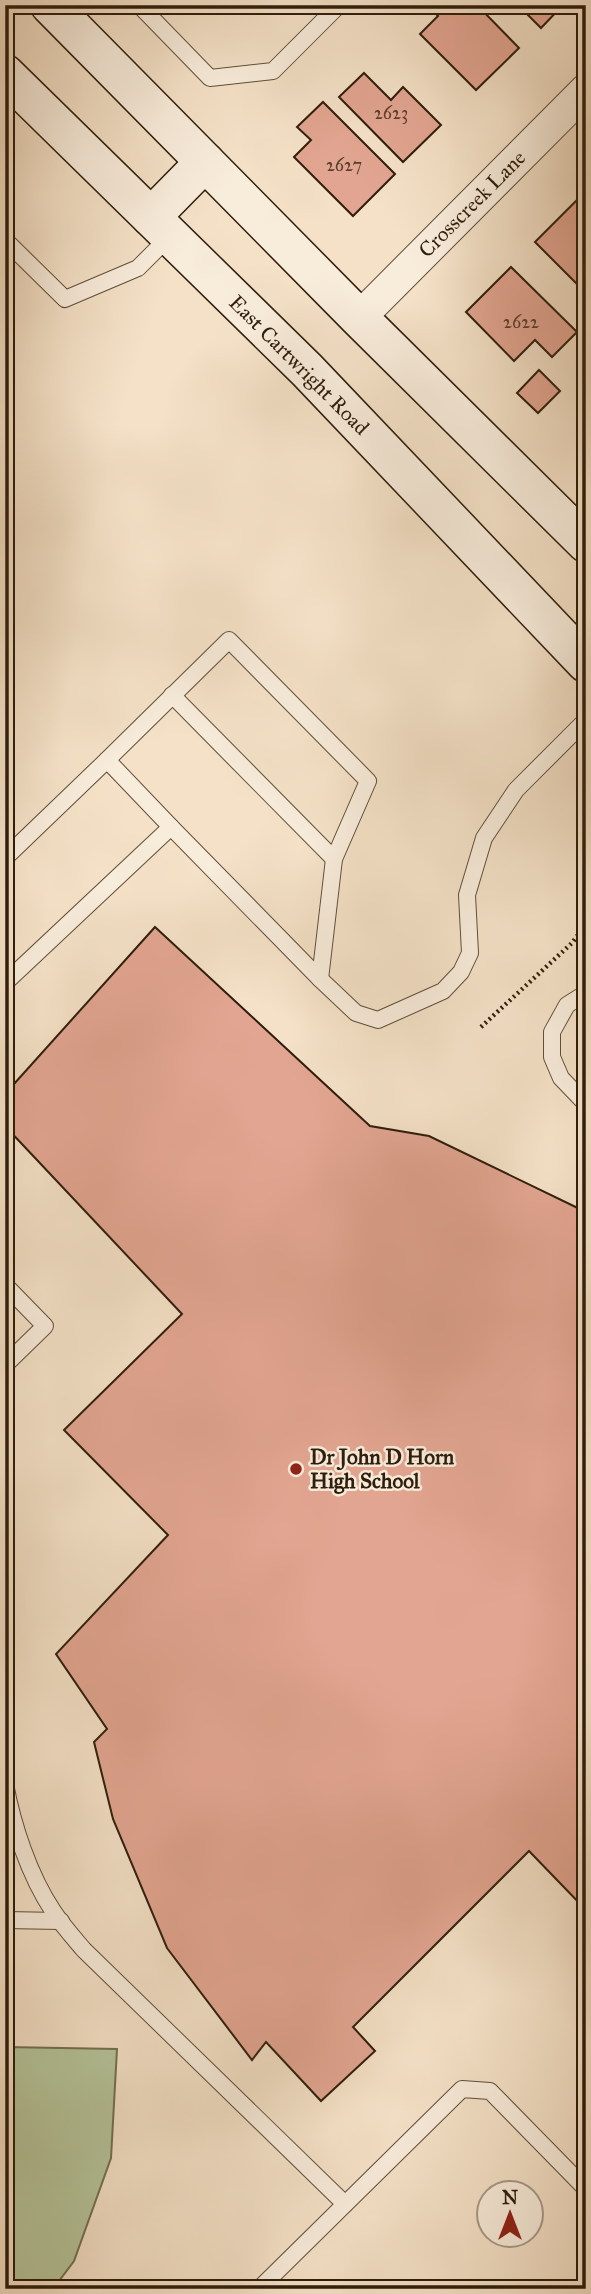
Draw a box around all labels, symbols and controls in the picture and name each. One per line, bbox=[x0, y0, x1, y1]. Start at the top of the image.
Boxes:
house number: 2623 bbox=[374, 102, 408, 124]
street label: Crosscreek Lane bbox=[413, 145, 531, 263]
house number: 2627 bbox=[326, 154, 362, 176]
street label: East Cartwright Road bbox=[224, 290, 375, 441]
house number: 2622 bbox=[503, 311, 539, 333]
place label: Dr John D Horn High School bbox=[310, 1444, 455, 1494]
marker: Dr John D Horn High School bbox=[288, 1461, 304, 1477]
north arrow bbox=[476, 2178, 546, 2248]
text: N bbox=[502, 2186, 518, 2209]

